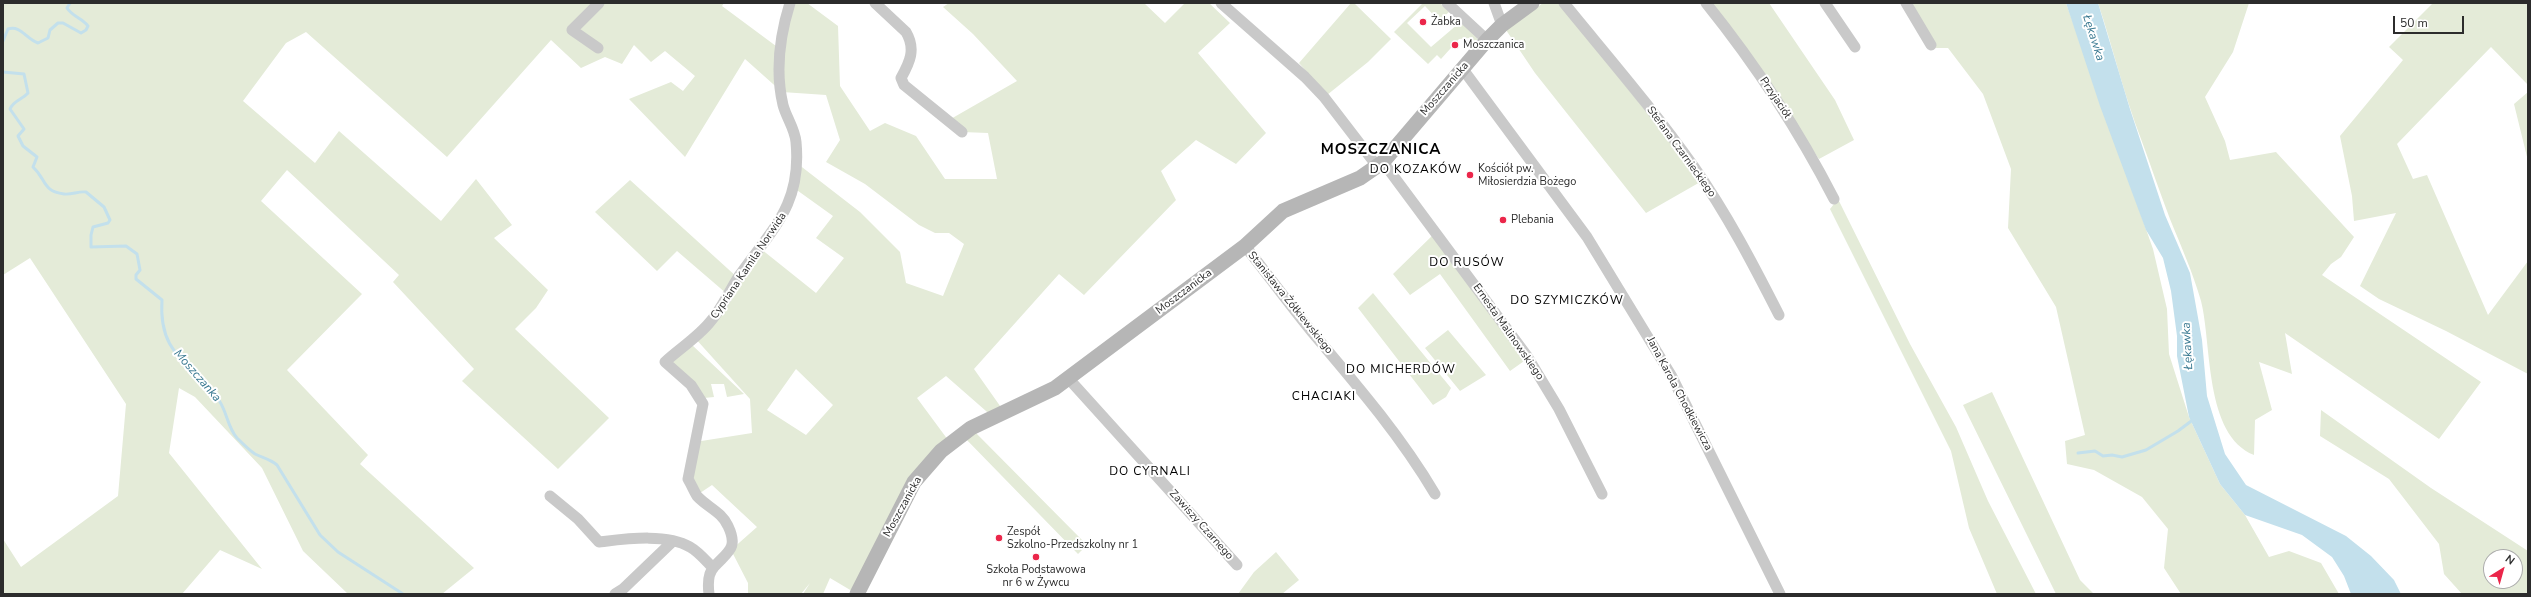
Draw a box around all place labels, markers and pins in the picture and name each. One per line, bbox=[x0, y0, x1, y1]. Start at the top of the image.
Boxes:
place label: Żabka bbox=[1431, 15, 1461, 29]
marker: Żabka bbox=[1418, 17, 1428, 27]
place label: Moszczanica bbox=[1463, 38, 1524, 52]
marker: Moszczanica bbox=[1450, 40, 1460, 50]
place label: Kościół pw. Miłosierdzia Bożego bbox=[1478, 162, 1576, 188]
marker: Kościół pw. Miłosierdzia Bożego bbox=[1465, 170, 1475, 180]
place label: Plebania bbox=[1511, 213, 1554, 227]
marker: Plebania bbox=[1498, 215, 1508, 225]
place label: Zespół Szkolno-Przedszkolny nr 1 bbox=[1007, 525, 1138, 551]
marker: Zespół Szkolno-Przedszkolny nr 1 bbox=[994, 533, 1004, 543]
marker: Szkoła Podstawowa nr 6 w Żywcu bbox=[1031, 552, 1041, 562]
place label: Szkoła Podstawowa nr 6 w Żywcu bbox=[986, 563, 1086, 589]

